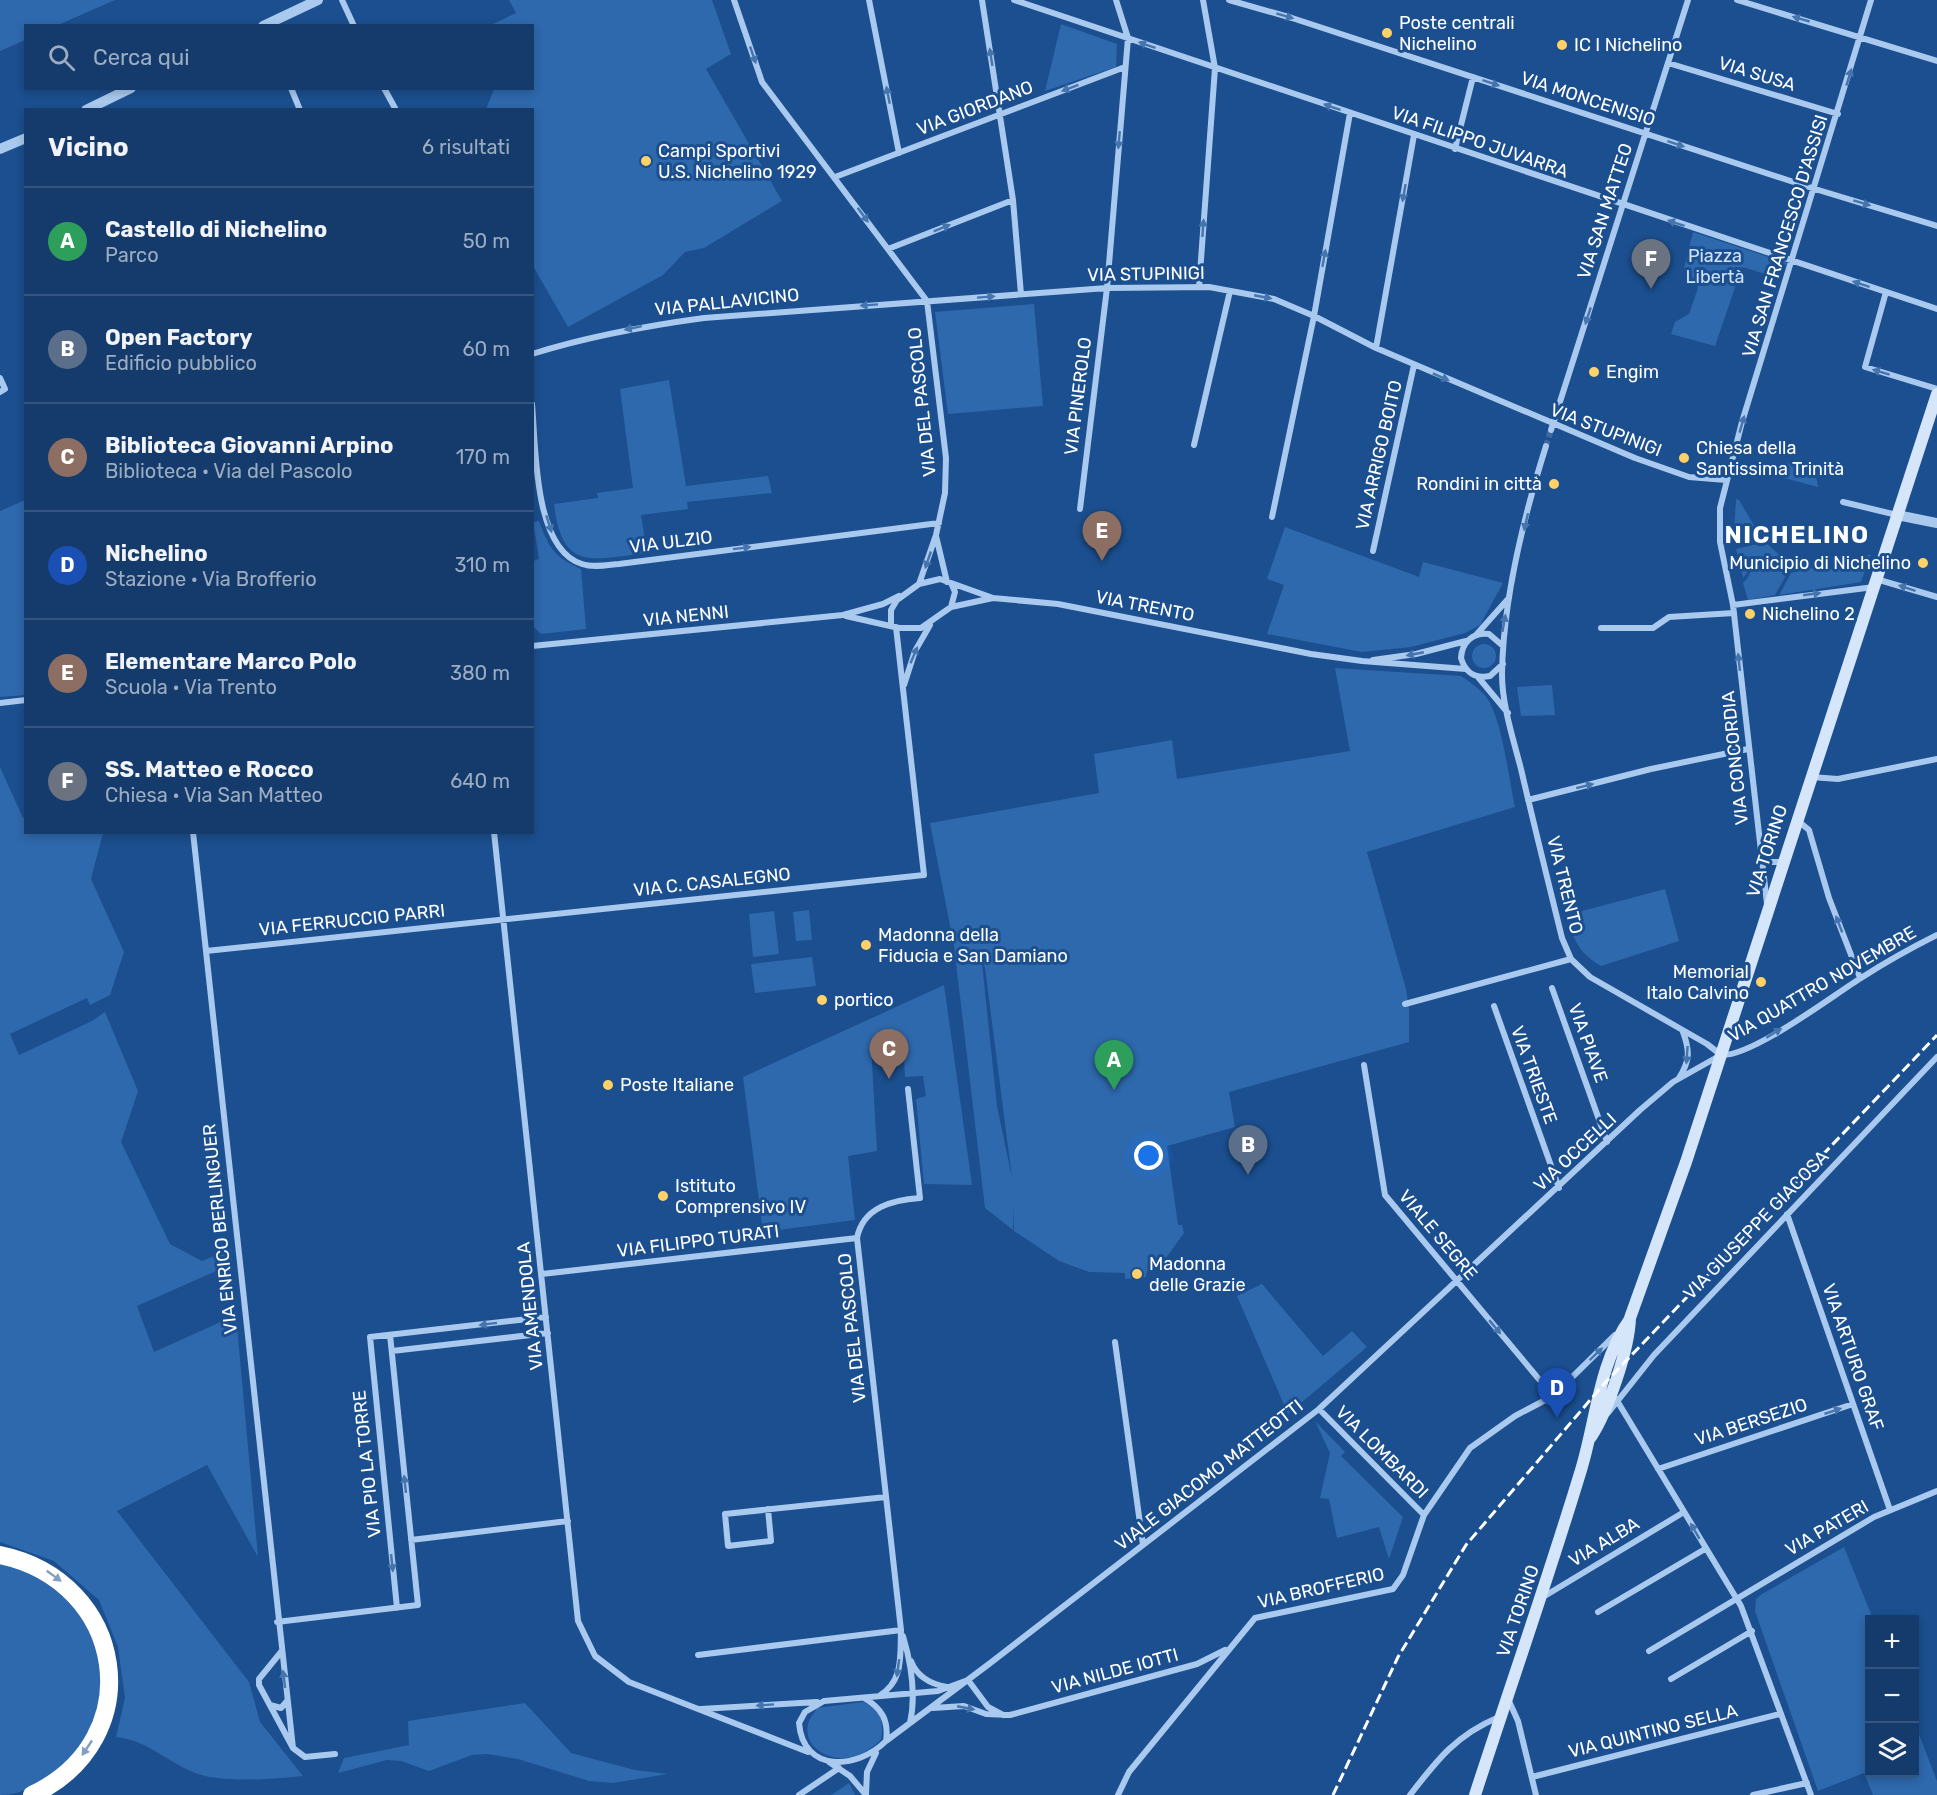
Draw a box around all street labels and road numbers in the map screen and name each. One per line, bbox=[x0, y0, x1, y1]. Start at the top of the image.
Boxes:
street label: VIA SUSA bbox=[1716, 52, 1798, 96]
street label: VIA MONCENISIO bbox=[1518, 67, 1658, 131]
street label: VIA GIORDANO bbox=[914, 76, 1036, 140]
street label: VIA FILIPPO JUVARRA bbox=[1389, 101, 1571, 183]
street label: VIA SAN FRANCESCO D'ASSISI bbox=[1738, 112, 1832, 360]
street label: VIA SAN MATTEO bbox=[1573, 140, 1637, 282]
street label: VIA STUPINIGI bbox=[1087, 262, 1205, 286]
street label: VIA PALLAVICINO bbox=[654, 283, 800, 321]
street label: VIA DEL PASCOLO bbox=[903, 326, 941, 478]
street label: VIA PINEROLO bbox=[1060, 336, 1096, 456]
street label: VIA ARRIGO BOITO bbox=[1351, 378, 1407, 532]
street label: VIA STUPINIGI bbox=[1547, 399, 1665, 461]
street label: VIA ULZIO bbox=[628, 526, 714, 558]
street label: VIA TRENTO bbox=[1094, 586, 1196, 626]
street label: VIA NENNI bbox=[642, 601, 730, 631]
street label: VIA CONCORDIA bbox=[1717, 690, 1753, 826]
street label: VIA TORINO bbox=[1742, 802, 1792, 900]
street label: VIA TRENTO bbox=[1542, 834, 1588, 936]
street label: VIA C. CASALEGNO bbox=[632, 863, 792, 901]
street label: VIA FERRUCCIO PARRI bbox=[258, 899, 446, 941]
street label: VIA QUATTRO NOVEMBRE bbox=[1724, 921, 1920, 1047]
street label: VIA PIAVE bbox=[1563, 1000, 1613, 1086]
street label: VIA TRIESTE bbox=[1506, 1023, 1562, 1127]
street label: VIA OCCELLI bbox=[1529, 1108, 1621, 1196]
street label: VIA ENRICO BERLINGUER bbox=[198, 1123, 242, 1335]
street label: VIA GIUSEPPE GIACOSA bbox=[1679, 1146, 1833, 1304]
street label: VIALE SEGRE bbox=[1394, 1185, 1482, 1285]
street label: VIA FILIPPO TURATI bbox=[616, 1220, 780, 1262]
street label: VIA AMENDOLA bbox=[512, 1241, 548, 1371]
street label: VIA DEL PASCOLO bbox=[833, 1252, 871, 1404]
street label: VIA ARTURO GRAF bbox=[1818, 1281, 1888, 1433]
street label: VIA PIO LA TORRE bbox=[348, 1389, 386, 1539]
street label: VIA BERSEZIO bbox=[1692, 1393, 1810, 1451]
street label: VIALE GIACOMO MATTEOTTI bbox=[1111, 1395, 1307, 1555]
street label: VIA LOMBARDI bbox=[1331, 1401, 1433, 1503]
street label: VIA PATERI bbox=[1782, 1495, 1872, 1561]
street label: VIA ALBA bbox=[1565, 1512, 1643, 1572]
street label: VIA TORINO bbox=[1492, 1562, 1544, 1660]
street label: VIA BROFFERIO bbox=[1255, 1563, 1387, 1613]
street label: VIA NILDE IOTTI bbox=[1049, 1643, 1181, 1699]
street label: VIA QUINTINO SELLA bbox=[1566, 1699, 1740, 1763]

